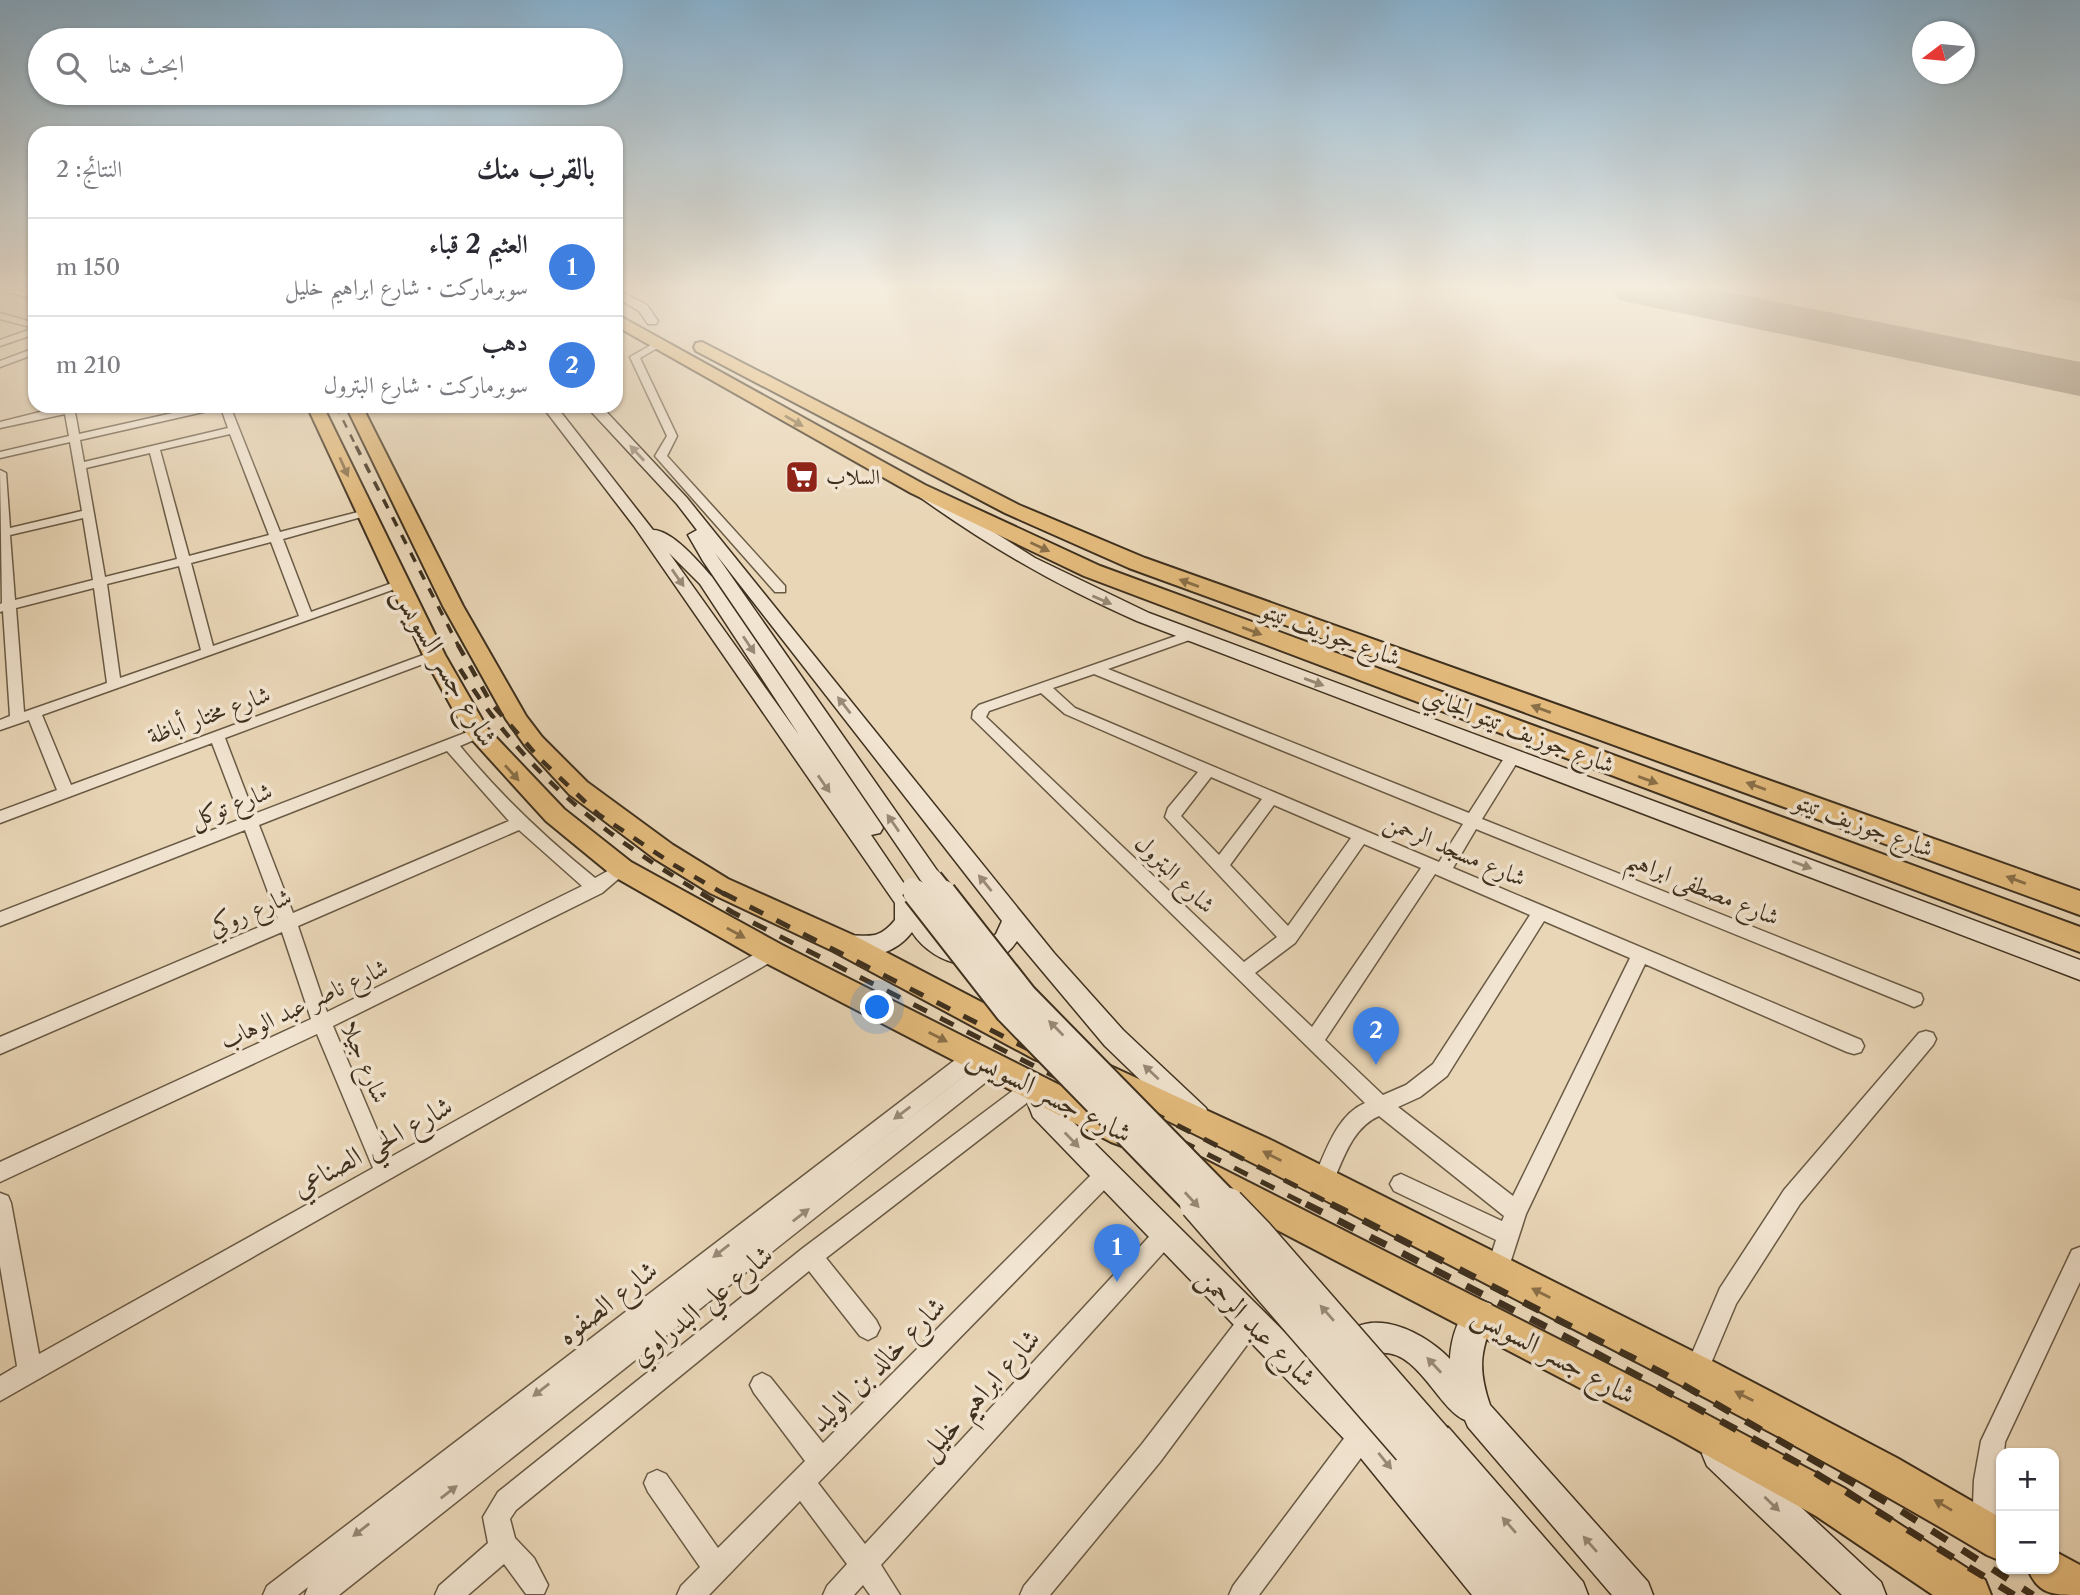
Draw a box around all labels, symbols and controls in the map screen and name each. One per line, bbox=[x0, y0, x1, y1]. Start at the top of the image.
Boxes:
north arrow bbox=[1912, 21, 1975, 84]
search box bbox=[28, 28, 623, 105]
icon: search bbox=[52, 48, 90, 86]
text: ابحث هنا bbox=[108, 48, 184, 80]
text: بالقرب منك bbox=[477, 150, 595, 187]
text: النتائج: 2 bbox=[56, 155, 122, 183]
text: العثيم 2 قباء bbox=[429, 228, 528, 260]
text: 150 m bbox=[56, 253, 120, 281]
text: 1 bbox=[567, 253, 577, 281]
text: سوبرماركت · شارع ابراهيم خليل bbox=[285, 273, 528, 301]
text: دهب bbox=[482, 326, 528, 358]
text: 210 m bbox=[56, 351, 121, 379]
text: 2 bbox=[565, 351, 579, 379]
text: سوبرماركت · شارع البترول bbox=[324, 371, 528, 399]
one-way arrow bbox=[785, 415, 804, 427]
one-way arrow bbox=[629, 444, 645, 462]
one-way arrow bbox=[339, 457, 350, 478]
supermarket icon: السلاب bbox=[783, 458, 821, 496]
place label: السلاب bbox=[826, 464, 880, 490]
one-way arrow bbox=[1030, 541, 1050, 553]
one-way arrow bbox=[671, 569, 685, 587]
one-way arrow bbox=[1179, 577, 1200, 588]
street label: شارع جسر السويس bbox=[380, 580, 506, 756]
one-way arrow bbox=[1092, 594, 1112, 606]
street label: شارع جوزيف تيتو bbox=[1254, 594, 1405, 678]
one-way arrow bbox=[1241, 626, 1262, 637]
one-way arrow bbox=[743, 635, 756, 655]
one-way arrow bbox=[1304, 676, 1325, 687]
street label: شارع مختار أباظة bbox=[143, 677, 276, 756]
street label: شارع جوزيف تيتو الجانبي bbox=[1417, 680, 1619, 787]
one-way arrow bbox=[836, 696, 851, 714]
one-way arrow bbox=[1531, 704, 1552, 715]
one-way arrow bbox=[504, 764, 520, 781]
one-way arrow bbox=[817, 774, 830, 793]
one-way arrow bbox=[1638, 774, 1659, 785]
street label: شارع توكل bbox=[186, 776, 278, 839]
one-way arrow bbox=[1745, 780, 1766, 791]
street label: شارع جوزيف تيتو bbox=[1787, 785, 1938, 869]
street label: شارع مسجد الرحمن bbox=[1378, 807, 1530, 898]
one-way arrow bbox=[886, 814, 900, 832]
street label: شارع البترول bbox=[1125, 828, 1222, 923]
street label: شارع مصطفى ابراهيم bbox=[1619, 844, 1784, 941]
one-way arrow bbox=[1792, 860, 1813, 871]
one-way arrow bbox=[978, 874, 993, 892]
one-way arrow bbox=[2005, 874, 2026, 885]
street label: شارع روكي bbox=[204, 881, 298, 947]
one-way arrow bbox=[726, 927, 745, 939]
street label: شارع ناصر عبد الوهاب bbox=[215, 952, 395, 1061]
your location bbox=[860, 990, 894, 1024]
pin: 2 bbox=[1353, 1007, 1399, 1065]
street label: شارع جيلا bbox=[330, 1016, 396, 1110]
one-way arrow bbox=[1047, 1020, 1064, 1037]
one-way arrow bbox=[928, 1032, 948, 1043]
street label: شارع جسر السويس bbox=[959, 1038, 1138, 1156]
one-way arrow bbox=[1142, 1064, 1159, 1081]
street label: شارع الحي الصناعي bbox=[286, 1088, 463, 1213]
one-way arrow bbox=[893, 1105, 911, 1120]
one-way arrow bbox=[1064, 1131, 1080, 1148]
one-way arrow bbox=[1262, 1151, 1282, 1162]
one-way arrow bbox=[1184, 1191, 1200, 1209]
one-way arrow bbox=[792, 1209, 810, 1223]
pin: 1 bbox=[1094, 1224, 1140, 1282]
street label: شارع علي البدراوي bbox=[623, 1237, 786, 1381]
one-way arrow bbox=[712, 1244, 730, 1258]
street label: شارع الصفوه bbox=[550, 1252, 668, 1357]
street label: شارع عبد الرحمن bbox=[1185, 1260, 1324, 1399]
one-way arrow bbox=[1531, 1287, 1550, 1299]
street label: شارع خالد بن الوليد bbox=[802, 1289, 957, 1444]
street label: شارع جسر السويس bbox=[1463, 1297, 1641, 1417]
one-way arrow bbox=[1320, 1305, 1335, 1322]
street label: شارع ابراهيم خليل bbox=[911, 1321, 1055, 1474]
one-way arrow bbox=[1426, 1356, 1442, 1374]
one-way arrow bbox=[532, 1383, 550, 1397]
one-way arrow bbox=[1733, 1390, 1753, 1402]
map controls bbox=[1996, 1448, 2059, 1574]
button: + bbox=[1996, 1448, 2059, 1511]
one-way arrow bbox=[1377, 1452, 1392, 1469]
one-way arrow bbox=[440, 1486, 458, 1500]
one-way arrow bbox=[1763, 1496, 1780, 1512]
one-way arrow bbox=[1933, 1499, 1952, 1512]
button: − bbox=[1996, 1511, 2059, 1574]
one-way arrow bbox=[1502, 1516, 1517, 1533]
one-way arrow bbox=[353, 1522, 371, 1537]
one-way arrow bbox=[1583, 1535, 1598, 1552]

